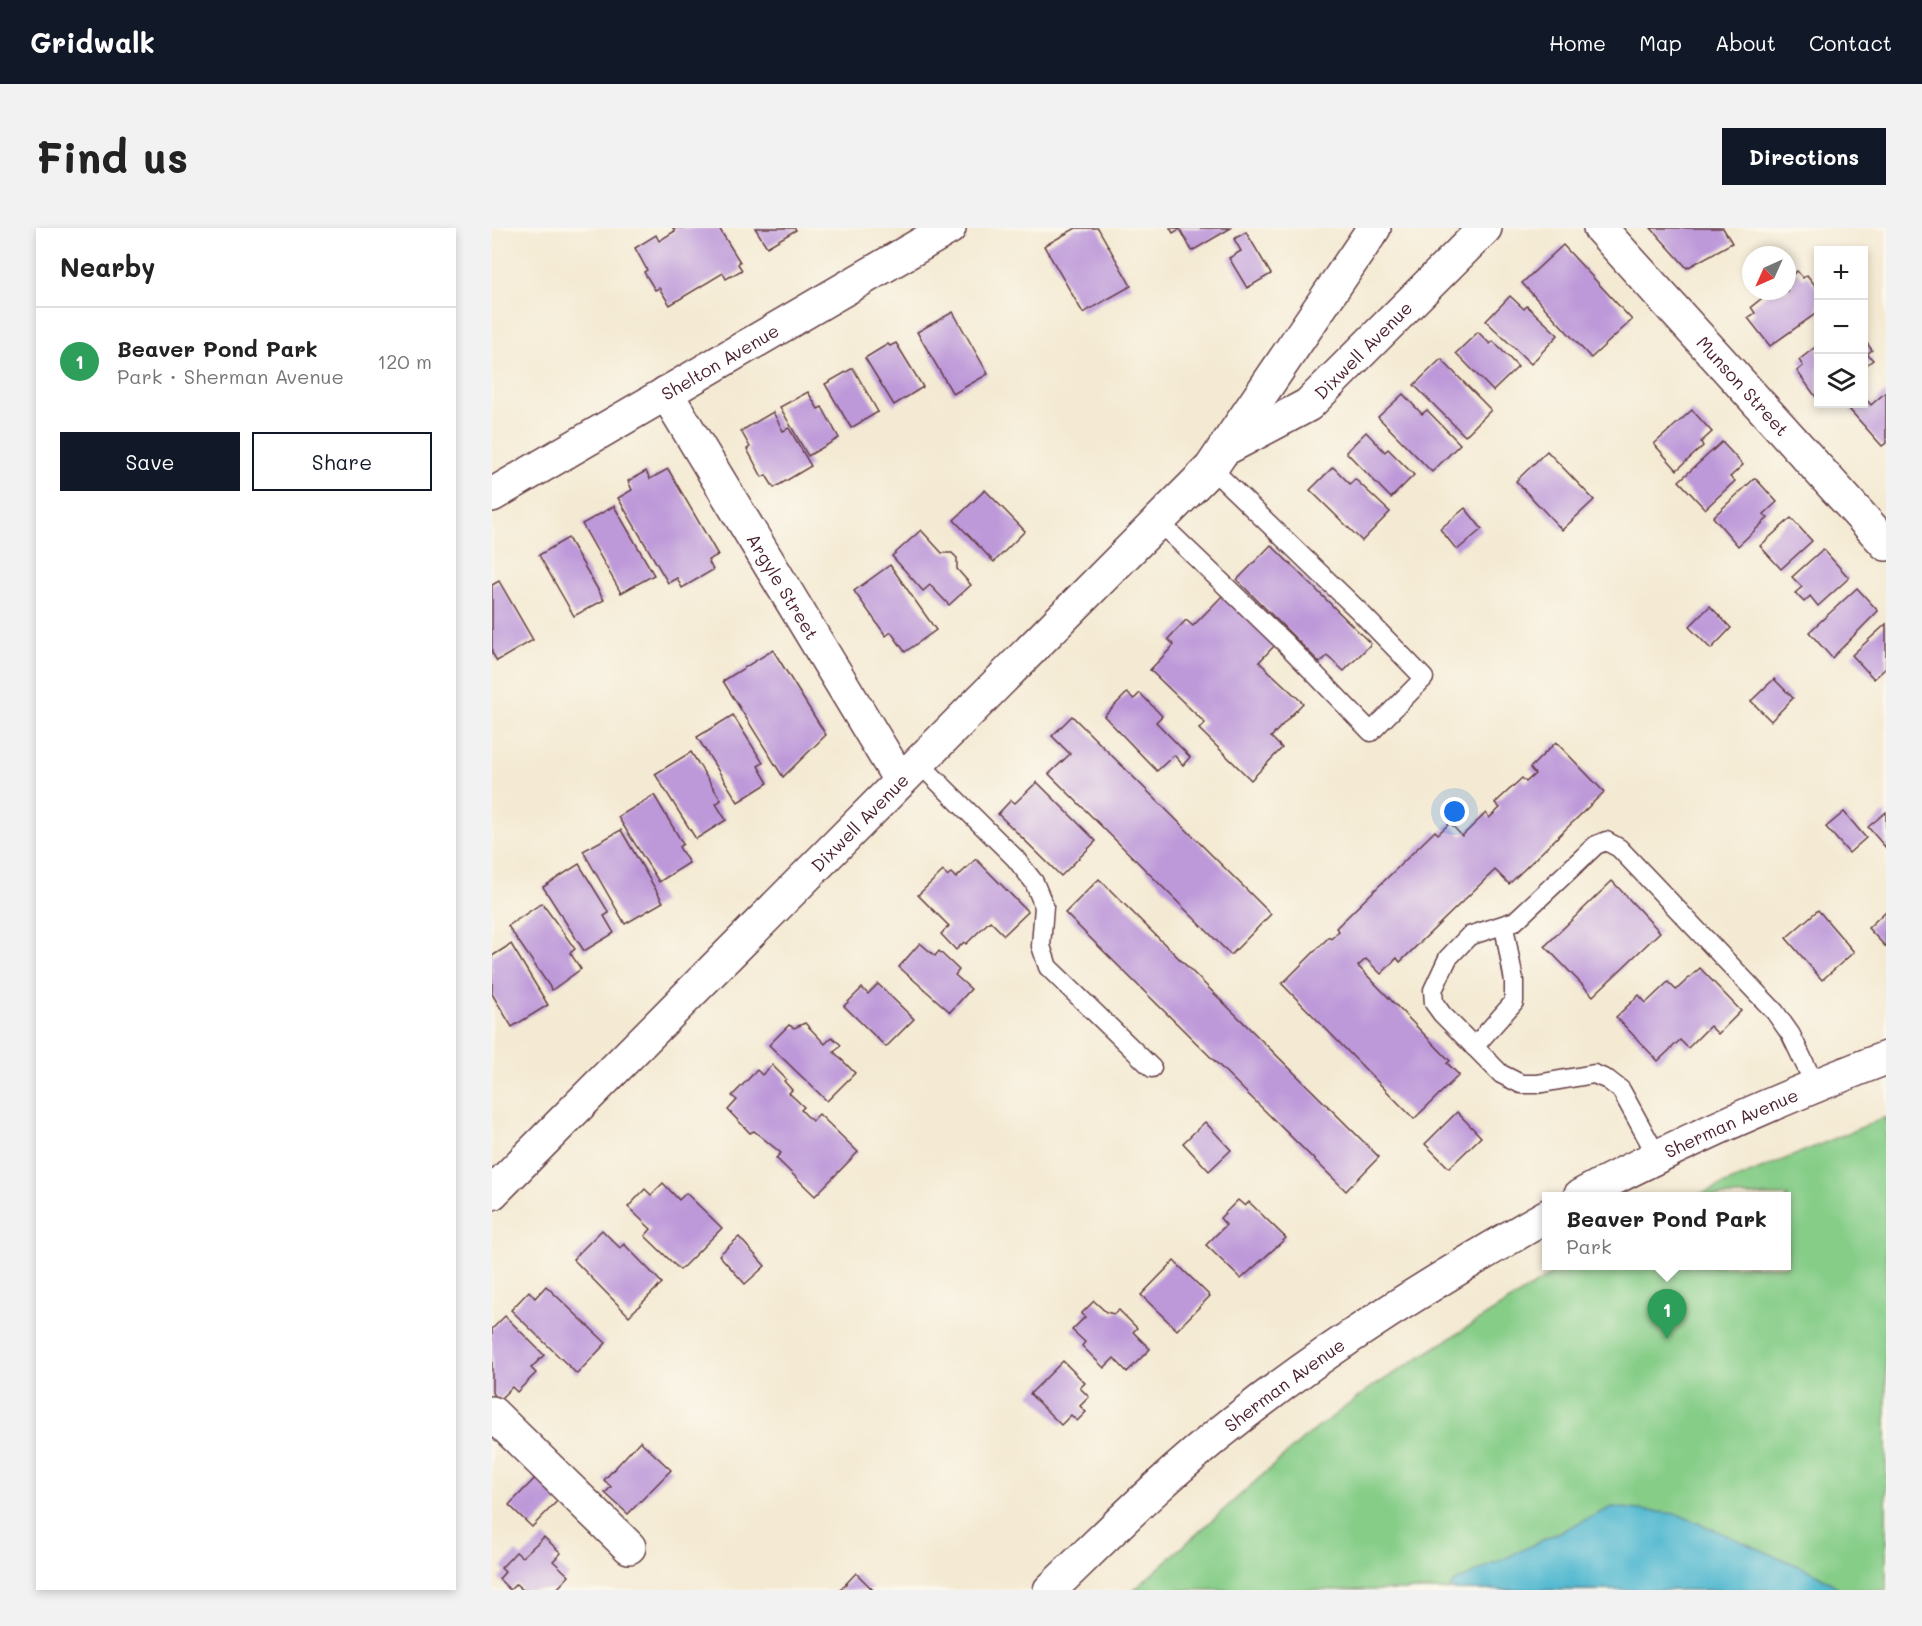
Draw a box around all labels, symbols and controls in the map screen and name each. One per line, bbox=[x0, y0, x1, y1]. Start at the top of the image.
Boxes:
text: Gridwalk bbox=[30, 24, 155, 60]
text: Home bbox=[1549, 29, 1606, 56]
text: Map bbox=[1639, 29, 1682, 56]
text: About bbox=[1715, 29, 1776, 56]
text: Contact bbox=[1809, 29, 1892, 56]
button: Directions bbox=[1722, 128, 1886, 185]
text: Find us bbox=[36, 129, 188, 184]
north arrow bbox=[1742, 246, 1796, 300]
map controls bbox=[1814, 246, 1868, 408]
button: + bbox=[1814, 246, 1868, 300]
text: Nearby bbox=[60, 250, 155, 284]
street label: Dixwell Avenue bbox=[1309, 296, 1417, 404]
button: − bbox=[1814, 300, 1868, 354]
street label: Shelton Avenue bbox=[657, 318, 783, 406]
street label: Munson Street bbox=[1692, 331, 1794, 441]
text: Beaver Pond Park bbox=[117, 334, 318, 363]
text: 1 bbox=[75, 348, 84, 374]
text: 120 m bbox=[377, 348, 432, 374]
button: layers bbox=[1814, 354, 1868, 408]
text: Park · Sherman Avenue bbox=[117, 363, 344, 389]
button: Save bbox=[60, 432, 240, 491]
button: Share bbox=[252, 432, 432, 491]
street label: Argyle Street bbox=[742, 529, 824, 644]
street label: Dixwell Avenue bbox=[806, 768, 914, 877]
your location bbox=[1440, 797, 1469, 826]
street label: Sherman Avenue bbox=[1660, 1082, 1802, 1163]
popup bbox=[1542, 1192, 1791, 1270]
text: Beaver Pond Park bbox=[1566, 1204, 1767, 1233]
text: Park bbox=[1566, 1233, 1612, 1259]
pin: 1 bbox=[1648, 1290, 1686, 1339]
street label: Sherman Avenue bbox=[1219, 1332, 1349, 1437]

